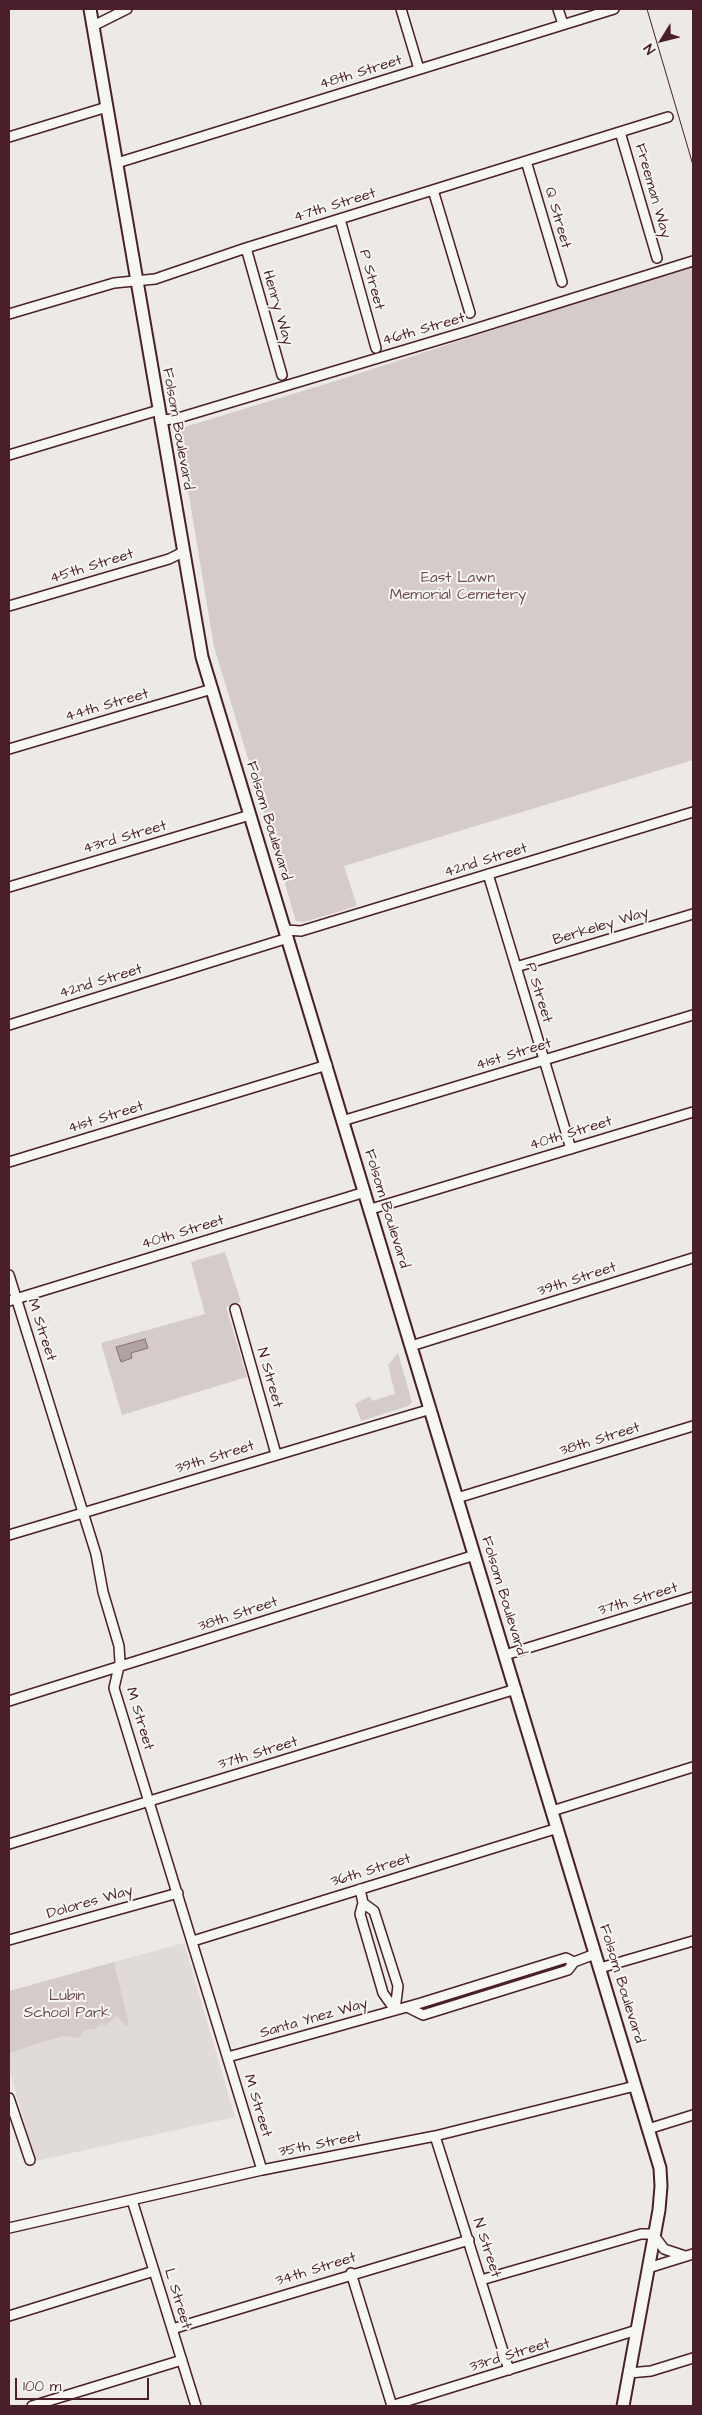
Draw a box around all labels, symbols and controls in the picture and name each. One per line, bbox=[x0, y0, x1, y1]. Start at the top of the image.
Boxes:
north arrow bbox=[637, 15, 687, 65]
text: N bbox=[639, 39, 661, 58]
street label: 48th Street bbox=[317, 52, 405, 94]
street label: Freeman Way bbox=[630, 142, 674, 240]
street label: 47th Street bbox=[292, 185, 378, 227]
street label: Q Street bbox=[540, 185, 574, 251]
street label: P Street bbox=[354, 248, 388, 312]
street label: Henry Way bbox=[258, 268, 296, 348]
street label: 46th Street bbox=[380, 310, 468, 350]
street label: Folsom Boulevard bbox=[157, 367, 197, 491]
street label: 45th Street bbox=[48, 546, 136, 588]
park label: East Lawn Memorial Cemetery bbox=[390, 570, 526, 605]
street label: 44th Street bbox=[63, 685, 151, 727]
street label: Folsom Boulevard bbox=[241, 759, 295, 883]
street label: 43rd Street bbox=[81, 817, 169, 859]
street label: 42nd Street bbox=[442, 840, 530, 882]
street label: Berkeley Way bbox=[551, 904, 651, 950]
street label: 42nd Street bbox=[57, 961, 145, 1003]
street label: P Street bbox=[520, 961, 556, 1025]
street label: 41st Street bbox=[474, 1035, 554, 1075]
street label: 41st Street bbox=[66, 1098, 146, 1138]
street label: 40th Street bbox=[528, 1113, 614, 1155]
street label: Folsom Boulevard bbox=[359, 1147, 413, 1271]
street label: 40th Street bbox=[140, 1212, 226, 1254]
street label: 39th Street bbox=[535, 1259, 619, 1301]
street label: M Street bbox=[22, 1296, 60, 1364]
street label: N Street bbox=[252, 1346, 286, 1410]
street label: 38th Street bbox=[558, 1419, 642, 1461]
street label: 39th Street bbox=[173, 1437, 257, 1479]
street label: Folsom Boulevard bbox=[476, 1534, 530, 1658]
street label: 37th Street bbox=[596, 1579, 680, 1621]
street label: 38th Street bbox=[196, 1594, 280, 1636]
street label: M Street bbox=[121, 1685, 157, 1753]
street label: 37th Street bbox=[216, 1733, 300, 1775]
street label: 36th Street bbox=[329, 1850, 413, 1892]
street label: Dolores Way bbox=[45, 1882, 135, 1924]
street label: Folsom Boulevard bbox=[594, 1922, 648, 2046]
park label: Lubin School Park bbox=[24, 1988, 110, 2023]
street label: Santa Ynez Way bbox=[258, 1995, 370, 2043]
street label: M Street bbox=[239, 2072, 275, 2140]
street label: 35th Street bbox=[277, 2128, 363, 2162]
street label: N Street bbox=[468, 2216, 504, 2280]
street label: 34th Street bbox=[273, 2249, 359, 2291]
street label: L Street bbox=[159, 2266, 195, 2332]
street label: 33rd Street bbox=[467, 2335, 553, 2377]
scale bar bbox=[18, 2368, 151, 2400]
text: 100 m bbox=[23, 2376, 62, 2397]

